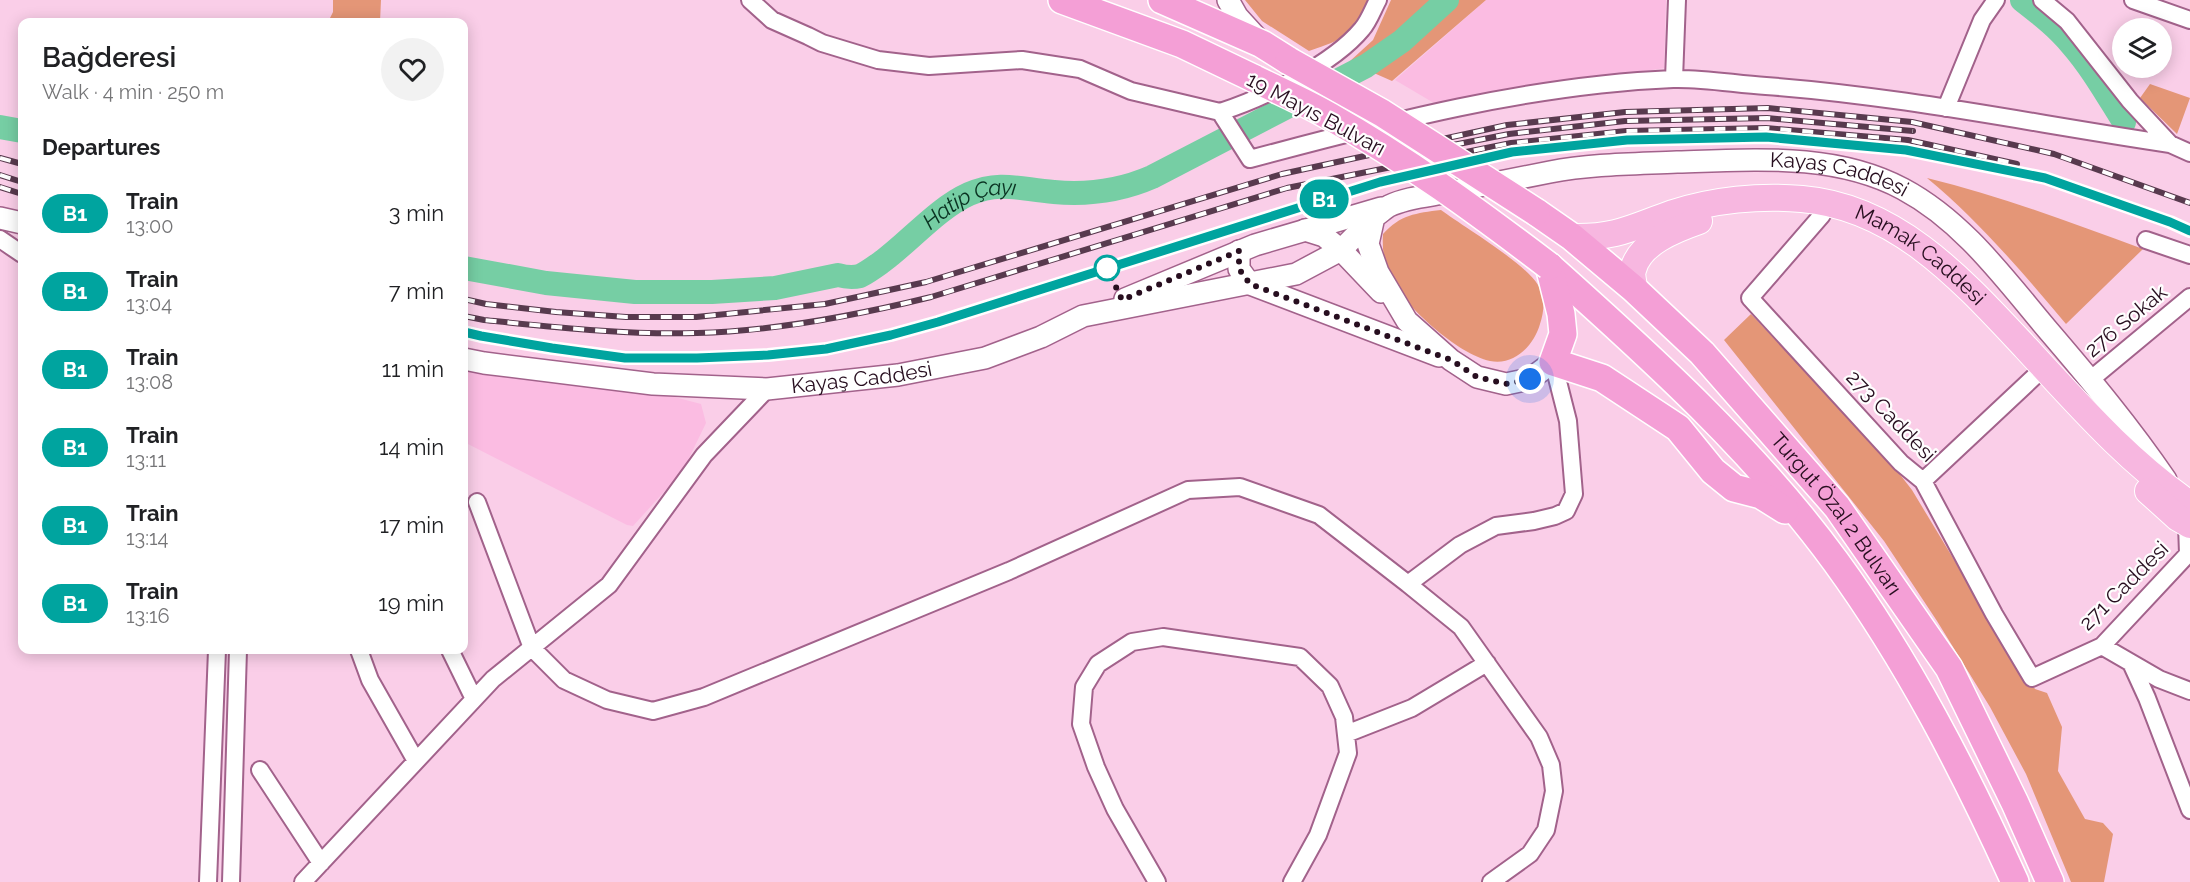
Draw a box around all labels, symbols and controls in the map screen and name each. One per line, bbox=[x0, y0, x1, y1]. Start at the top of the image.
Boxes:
map controls bbox=[2112, 18, 2172, 78]
button: layers bbox=[2112, 18, 2172, 78]
button: heart bbox=[381, 38, 444, 101]
text: Bağderesi bbox=[42, 41, 176, 74]
street label: 19 Mayıs Bulvarı bbox=[1243, 66, 1390, 161]
text: Walk · 4 min · 250 m bbox=[42, 80, 224, 104]
text: Departures bbox=[42, 134, 160, 160]
street label: Kayaş Caddesi bbox=[1770, 147, 1913, 202]
water label: Hatip Çayı bbox=[917, 173, 1018, 234]
line badge: B1 bbox=[1297, 180, 1351, 218]
text: B1 bbox=[1312, 187, 1336, 212]
text: Train bbox=[126, 188, 179, 214]
street label: Mamak Caddesi bbox=[1852, 199, 1991, 310]
text: 3 min bbox=[389, 200, 444, 226]
text: B1 bbox=[63, 201, 87, 226]
text: 13:00 bbox=[126, 214, 173, 238]
unlabelled marker bbox=[1094, 255, 1120, 281]
text: Train bbox=[126, 266, 179, 292]
text: 7 min bbox=[389, 278, 444, 304]
text: B1 bbox=[63, 279, 87, 304]
street label: 276 Sokak bbox=[2080, 279, 2172, 362]
text: 13:04 bbox=[126, 292, 172, 316]
text: Train bbox=[126, 344, 179, 370]
text: 11 min bbox=[382, 356, 444, 382]
street label: Kayaş Caddesi bbox=[790, 356, 934, 398]
text: B1 bbox=[63, 357, 87, 382]
your location bbox=[1515, 364, 1545, 394]
street label: 273 Caddesi bbox=[1841, 365, 1941, 467]
text: 13:08 bbox=[126, 370, 173, 394]
text: Train bbox=[126, 422, 179, 448]
street label: Turgut Özal 2 Bulvarı bbox=[1766, 427, 1907, 600]
text: 14 min bbox=[379, 434, 444, 460]
text: B1 bbox=[63, 435, 87, 460]
text: 13:11 bbox=[126, 448, 166, 472]
text: Train bbox=[126, 500, 179, 526]
text: 17 min bbox=[379, 512, 444, 538]
text: B1 bbox=[63, 513, 87, 538]
text: 13:14 bbox=[126, 526, 168, 550]
street label: 271 Caddesi bbox=[2074, 536, 2173, 635]
text: Train bbox=[126, 578, 179, 604]
text: 19 min bbox=[378, 590, 444, 616]
text: B1 bbox=[63, 591, 87, 616]
text: 13:16 bbox=[126, 604, 170, 628]

